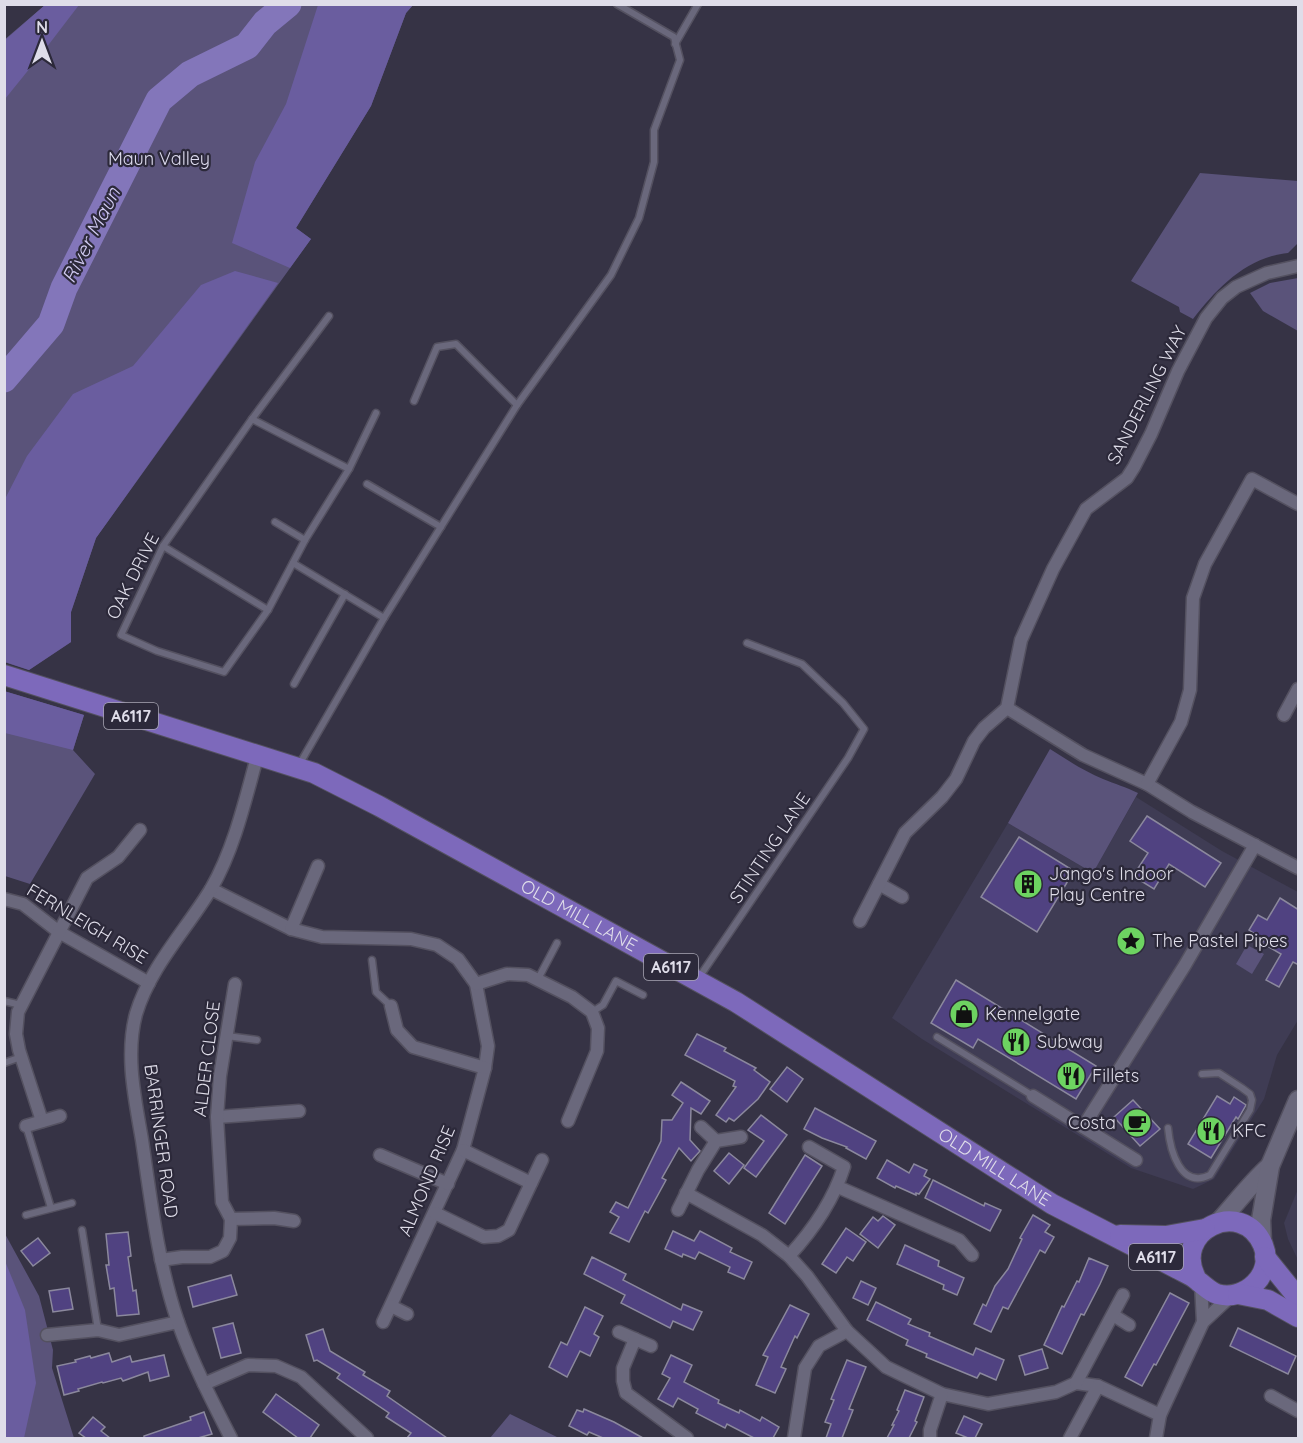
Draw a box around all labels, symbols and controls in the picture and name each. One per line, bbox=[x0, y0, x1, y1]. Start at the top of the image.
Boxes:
north arrow bbox=[12, 12, 72, 72]
text: N bbox=[36, 17, 48, 37]
park label: Maun Valley bbox=[108, 147, 210, 170]
water label: River Maun bbox=[56, 182, 126, 287]
street label: SANDERLING WAY bbox=[1102, 322, 1191, 468]
street label: OAK DRIVE bbox=[101, 529, 164, 623]
road number: A6117 bbox=[104, 703, 158, 729]
street label: STINTING LANE bbox=[724, 788, 815, 908]
place label: Jango's Indoor Play Centre bbox=[1049, 862, 1174, 906]
building icon: Jango's Indoor Play Centre bbox=[1012, 868, 1044, 900]
street label: OLD MILL LANE bbox=[517, 874, 641, 956]
street label: FERNLEIGH RISE bbox=[23, 878, 152, 969]
place icon: The Pastel Pipes bbox=[1115, 925, 1147, 957]
place label: The Pastel Pipes bbox=[1152, 929, 1288, 952]
road number: A6117 bbox=[644, 954, 698, 980]
shop icon: Kennelgate bbox=[948, 998, 980, 1030]
street label: ALDER CLOSE bbox=[188, 1000, 225, 1118]
place label: Kennelgate bbox=[985, 1002, 1080, 1025]
restaurant icon: Subway bbox=[1000, 1026, 1032, 1058]
place label: Subway bbox=[1037, 1030, 1103, 1053]
restaurant icon: Fillets bbox=[1055, 1060, 1087, 1092]
street label: BARRINGER ROAD bbox=[139, 1063, 184, 1219]
place label: Fillets bbox=[1092, 1064, 1139, 1087]
cafe icon: Costa bbox=[1121, 1107, 1153, 1139]
place label: Costa bbox=[1068, 1111, 1116, 1134]
restaurant icon: KFC bbox=[1195, 1115, 1227, 1147]
place label: KFC bbox=[1232, 1119, 1266, 1142]
street label: ALMOND RISE bbox=[393, 1122, 460, 1239]
street label: OLD MILL LANE bbox=[934, 1122, 1055, 1211]
road number: A6117 bbox=[1129, 1244, 1183, 1270]

